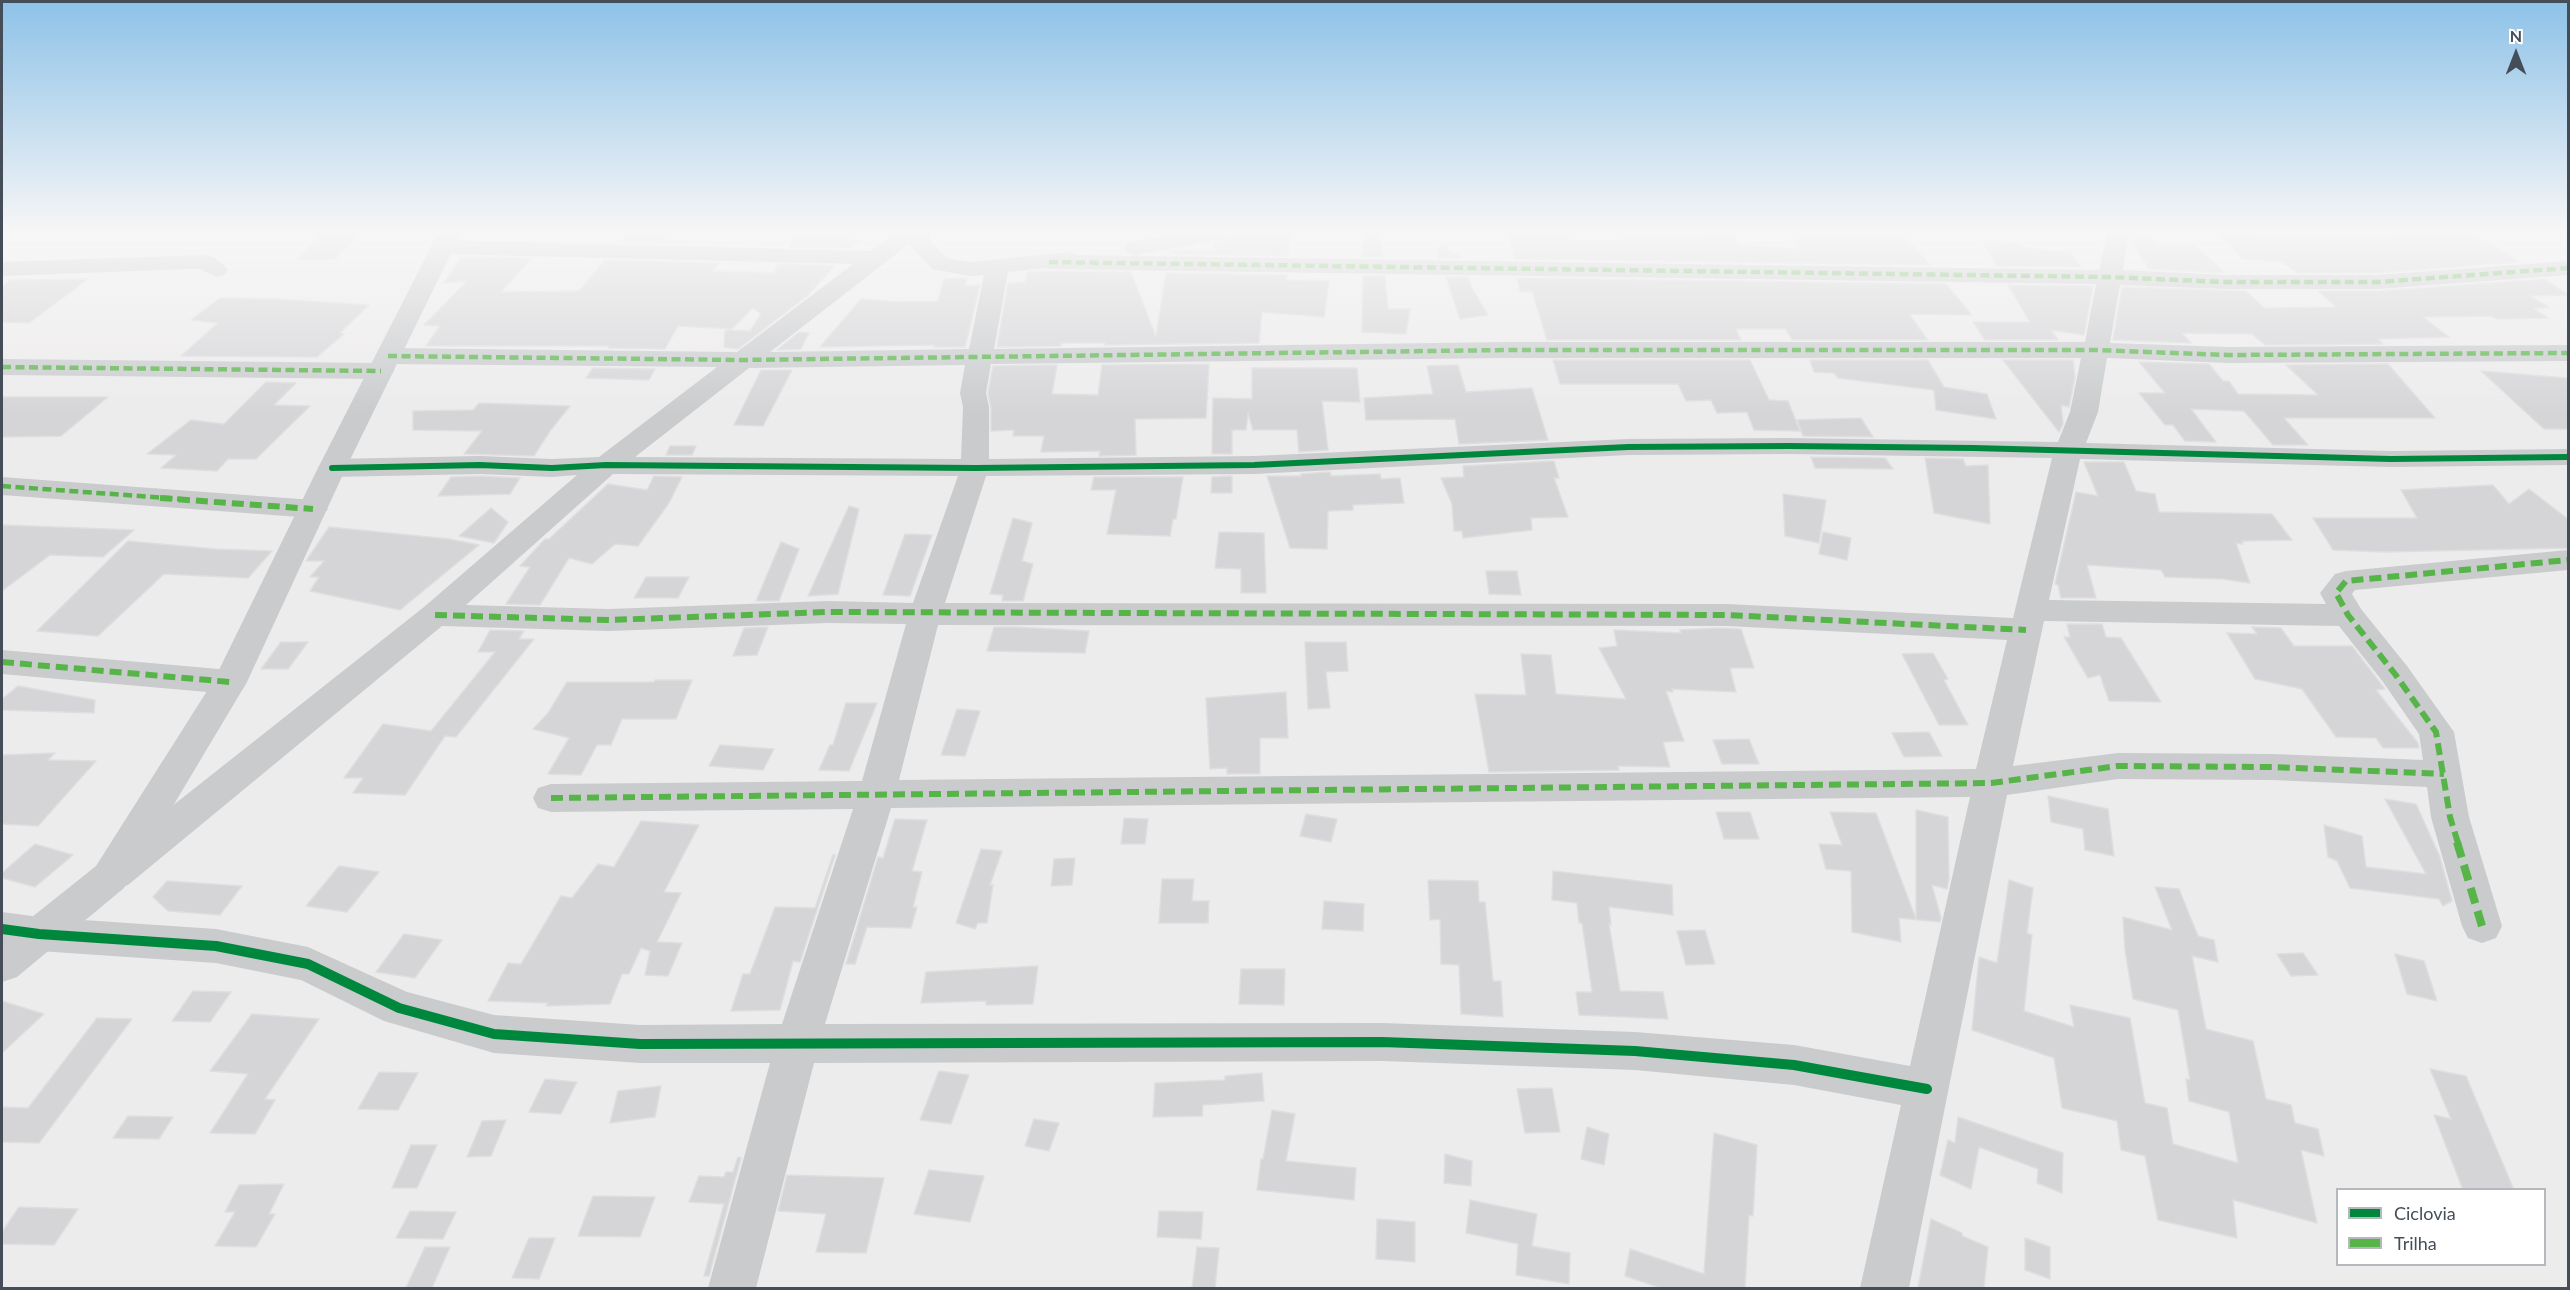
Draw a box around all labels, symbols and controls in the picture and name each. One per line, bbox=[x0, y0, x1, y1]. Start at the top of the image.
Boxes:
north arrow bbox=[2486, 24, 2546, 84]
text: N bbox=[2510, 26, 2522, 45]
legend bbox=[2336, 1188, 2546, 1266]
text: Ciclovia bbox=[2394, 1202, 2456, 1224]
text: Trilha bbox=[2394, 1232, 2437, 1254]

